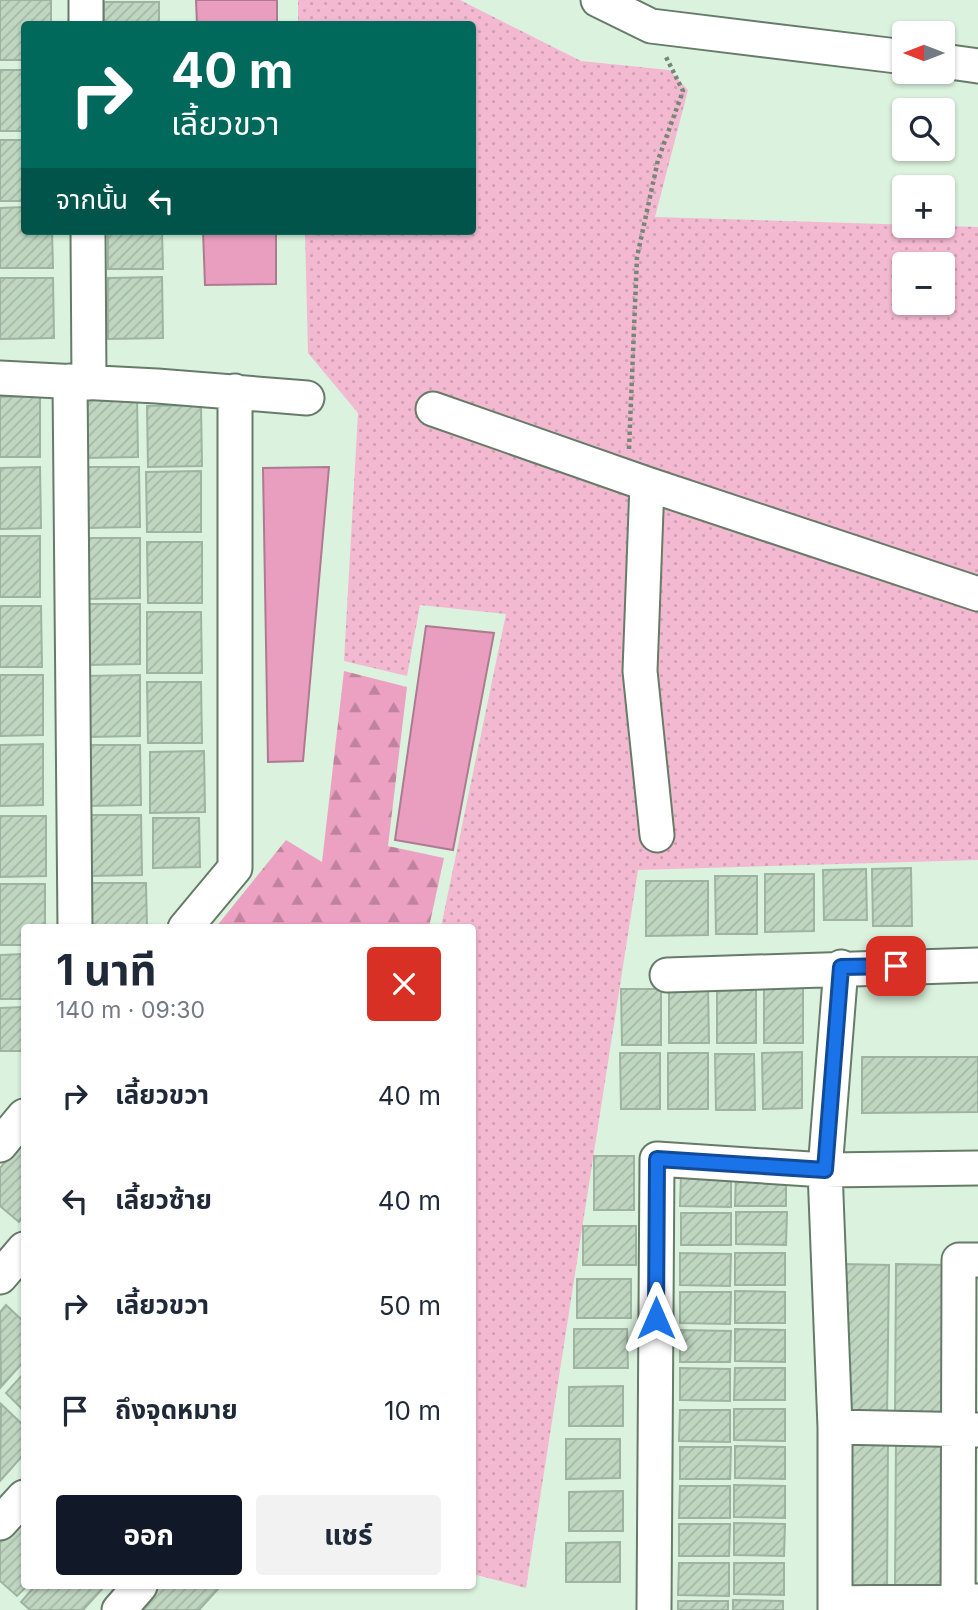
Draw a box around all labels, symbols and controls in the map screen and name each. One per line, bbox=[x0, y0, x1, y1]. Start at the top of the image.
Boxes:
north arrow bbox=[892, 21, 956, 84]
map controls bbox=[892, 21, 955, 315]
text: 40 m bbox=[171, 41, 294, 100]
icon: right bbox=[56, 49, 147, 140]
button: search bbox=[892, 98, 955, 161]
text: เลี้ยวขวา bbox=[171, 104, 279, 143]
button: + bbox=[892, 175, 955, 238]
icon: left bbox=[142, 182, 180, 220]
text: จากนั้น bbox=[56, 184, 128, 215]
button: − bbox=[892, 252, 955, 315]
pin bbox=[866, 936, 926, 996]
text: 1 นาที bbox=[56, 944, 157, 995]
button: close bbox=[367, 947, 441, 1021]
icon: arrive bbox=[877, 947, 915, 985]
text: 140 m · 09:30 bbox=[56, 996, 205, 1024]
icon: right bbox=[56, 1077, 94, 1115]
text: เลี้ยวขวา bbox=[115, 1079, 209, 1110]
text: 40 m bbox=[378, 1080, 441, 1111]
icon: left bbox=[56, 1182, 94, 1220]
text: เลี้ยวซ้าย bbox=[115, 1184, 212, 1215]
text: 40 m bbox=[378, 1185, 441, 1216]
position arrow bbox=[619, 1281, 693, 1355]
icon: right bbox=[56, 1287, 94, 1325]
text: เลี้ยวขวา bbox=[115, 1289, 209, 1320]
text: 50 m bbox=[379, 1290, 441, 1321]
icon: arrive bbox=[56, 1392, 94, 1430]
text: ถึงจุดหมาย bbox=[115, 1394, 238, 1425]
text: 10 m bbox=[384, 1395, 441, 1426]
button: ออก bbox=[56, 1495, 242, 1575]
button: แชร์ bbox=[256, 1495, 441, 1575]

